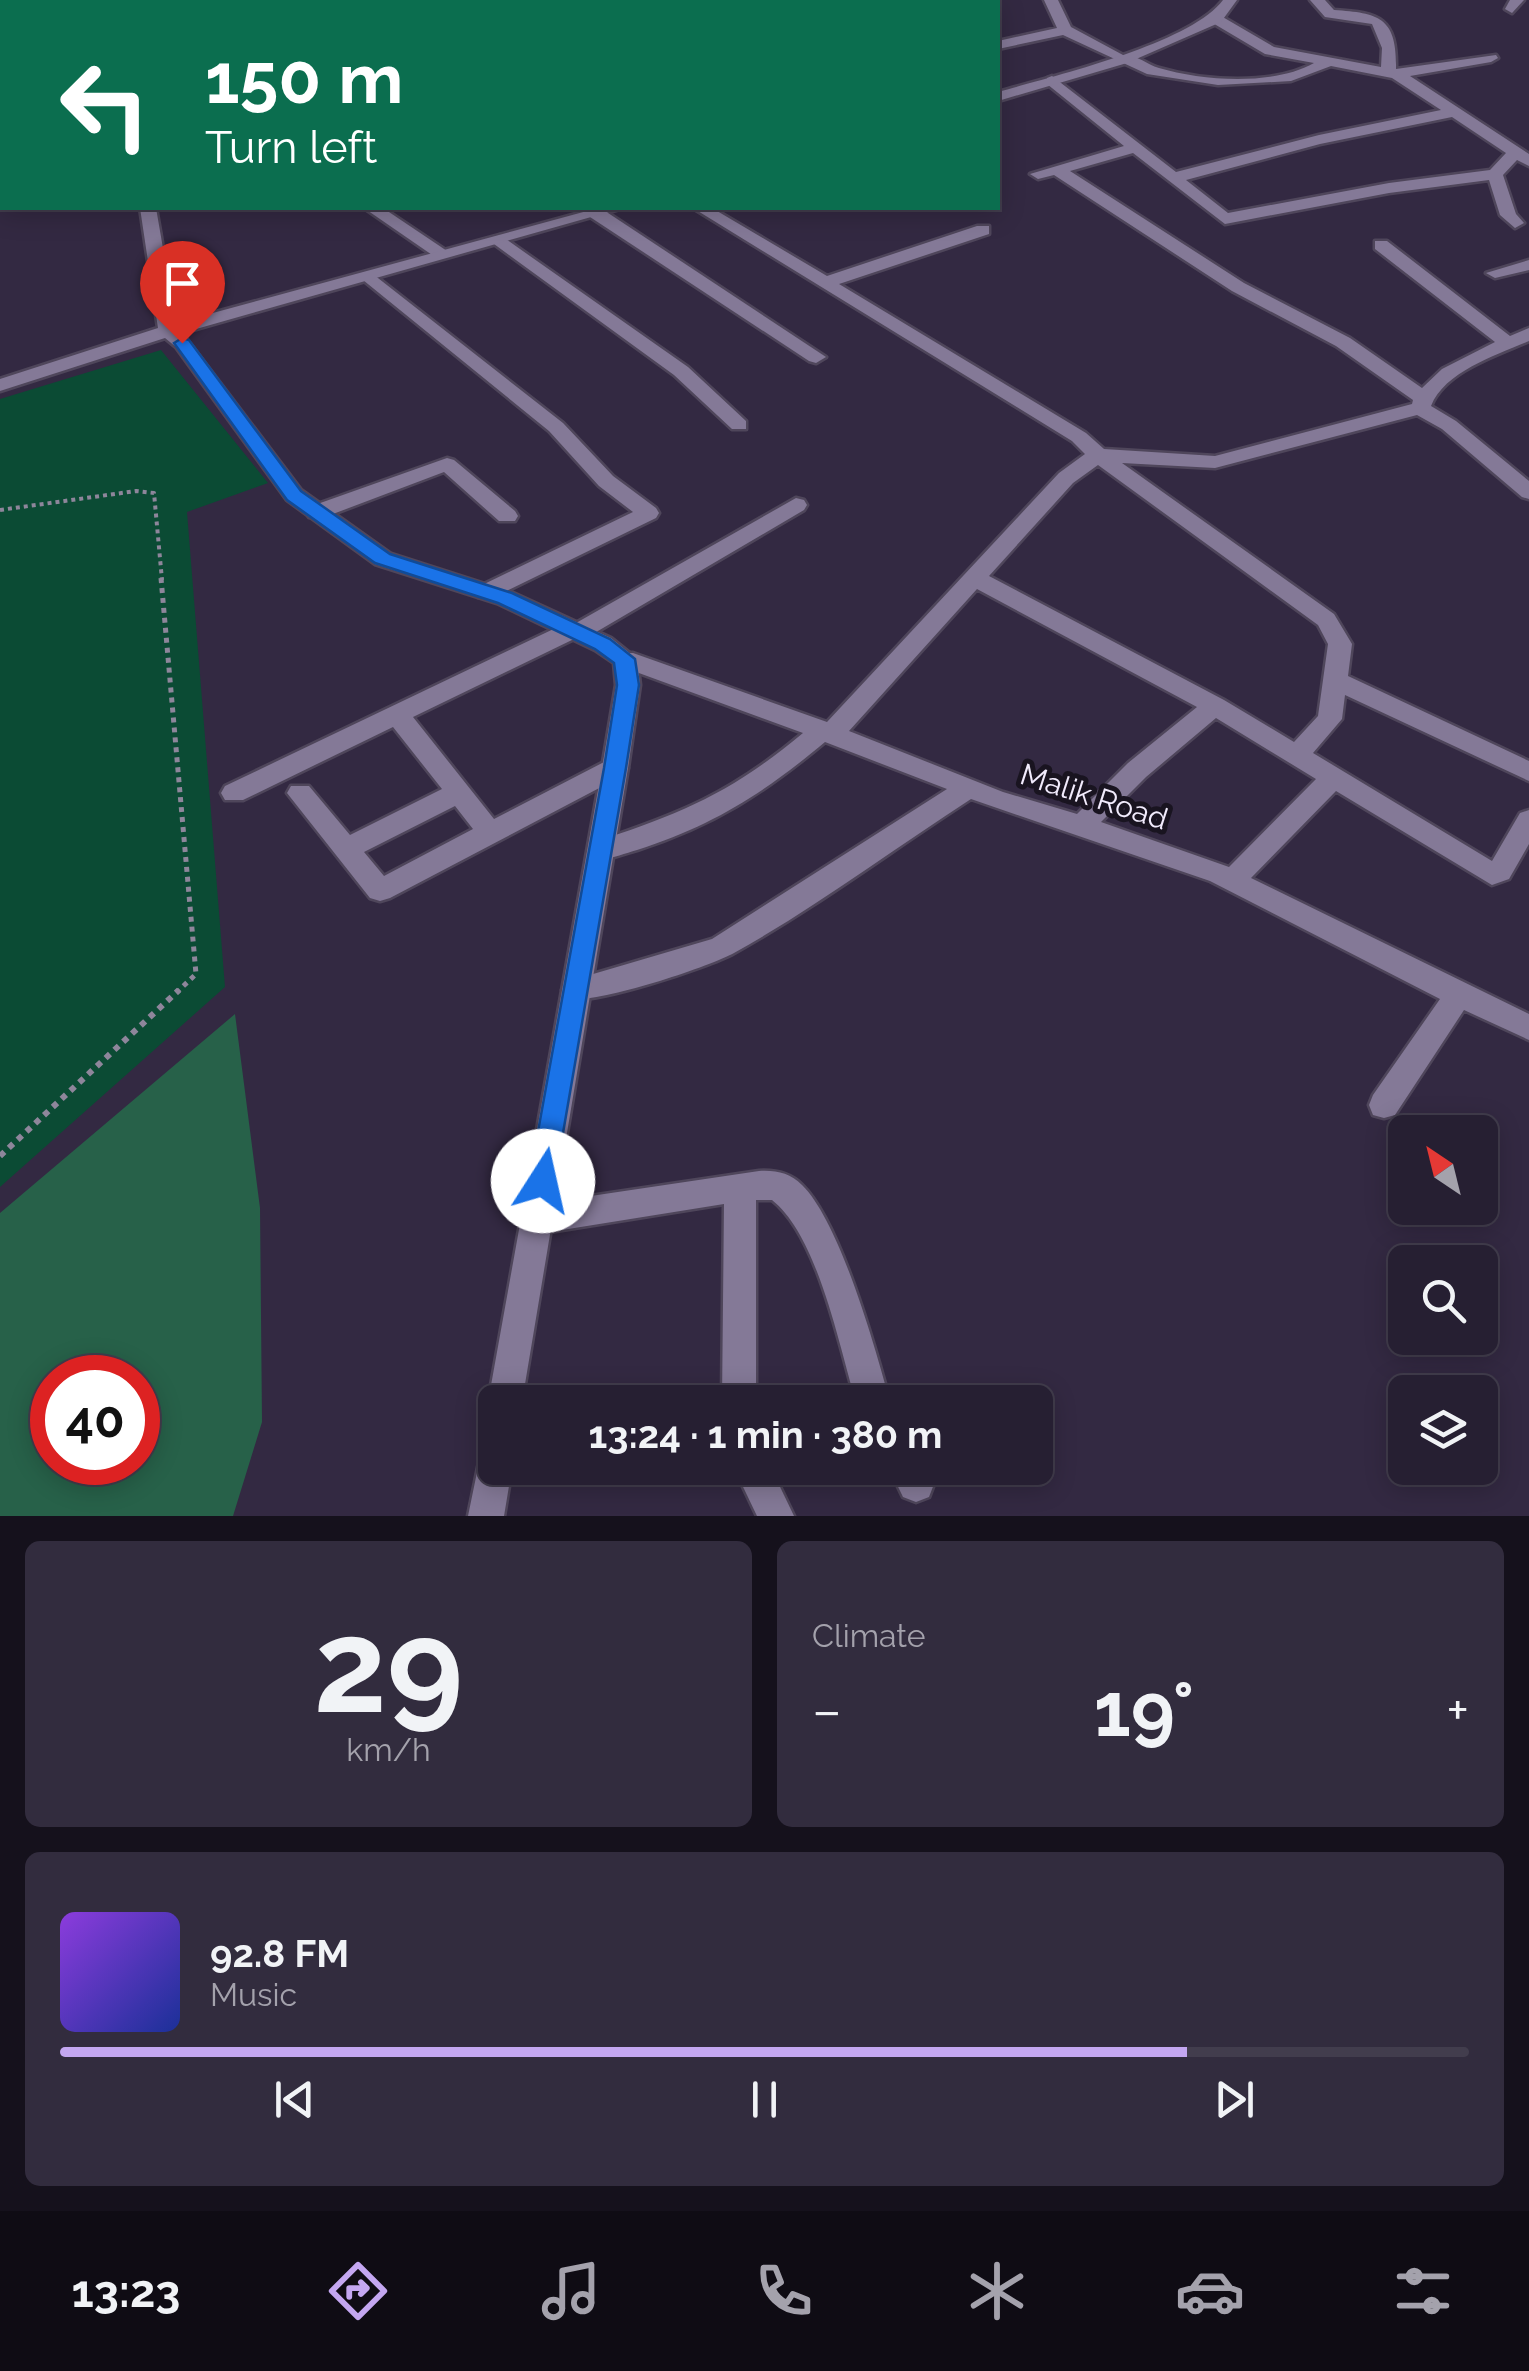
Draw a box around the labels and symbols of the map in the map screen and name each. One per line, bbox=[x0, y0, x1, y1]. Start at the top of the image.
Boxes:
pin bbox=[140, 241, 225, 344]
street label: Malik Road bbox=[1016, 756, 1172, 837]
north arrow bbox=[1388, 1115, 1498, 1225]
position arrow bbox=[491, 1129, 595, 1233]
speed limit sign: 40 bbox=[30, 1355, 160, 1485]

